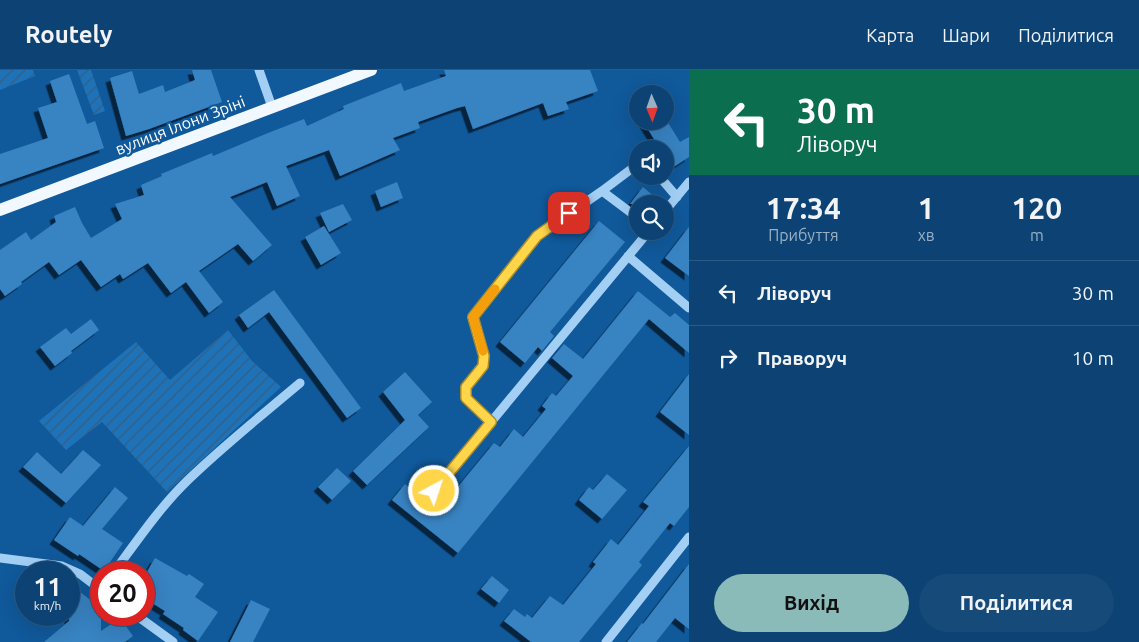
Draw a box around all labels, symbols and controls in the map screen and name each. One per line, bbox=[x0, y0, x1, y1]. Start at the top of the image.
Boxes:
text: Routely bbox=[25, 21, 112, 48]
text: Карта bbox=[866, 25, 914, 45]
text: Шари bbox=[942, 25, 990, 45]
text: Поділитися bbox=[1018, 25, 1114, 45]
north arrow bbox=[629, 85, 674, 130]
map controls bbox=[629, 85, 674, 240]
icon: left bbox=[714, 90, 779, 155]
text: 30 m bbox=[797, 90, 875, 130]
street label: вулиця Ілони Зріні bbox=[113, 92, 247, 158]
text: Ліворуч bbox=[797, 131, 878, 156]
button: sound bbox=[629, 140, 674, 185]
text: 17:34 bbox=[766, 191, 841, 225]
text: 1 bbox=[918, 191, 935, 225]
text: 120 bbox=[1011, 191, 1062, 225]
pin bbox=[548, 192, 590, 234]
button: search bbox=[629, 195, 674, 240]
icon: arrive bbox=[555, 199, 583, 227]
text: Прибуття bbox=[768, 226, 839, 244]
text: хв bbox=[918, 226, 935, 244]
text: m bbox=[1030, 226, 1044, 244]
icon: left bbox=[714, 279, 742, 307]
text: Ліворуч bbox=[757, 282, 831, 304]
text: 30 m bbox=[1072, 282, 1114, 304]
icon: right bbox=[714, 344, 742, 372]
text: Праворуч bbox=[757, 347, 847, 369]
text: 10 m bbox=[1072, 347, 1114, 369]
position arrow bbox=[407, 464, 459, 516]
speed limit sign: 20 bbox=[90, 561, 155, 626]
text: 11 bbox=[33, 573, 62, 601]
button: Вихід bbox=[714, 574, 909, 632]
button: Поділитися bbox=[919, 574, 1114, 632]
text: km/h bbox=[34, 599, 61, 612]

